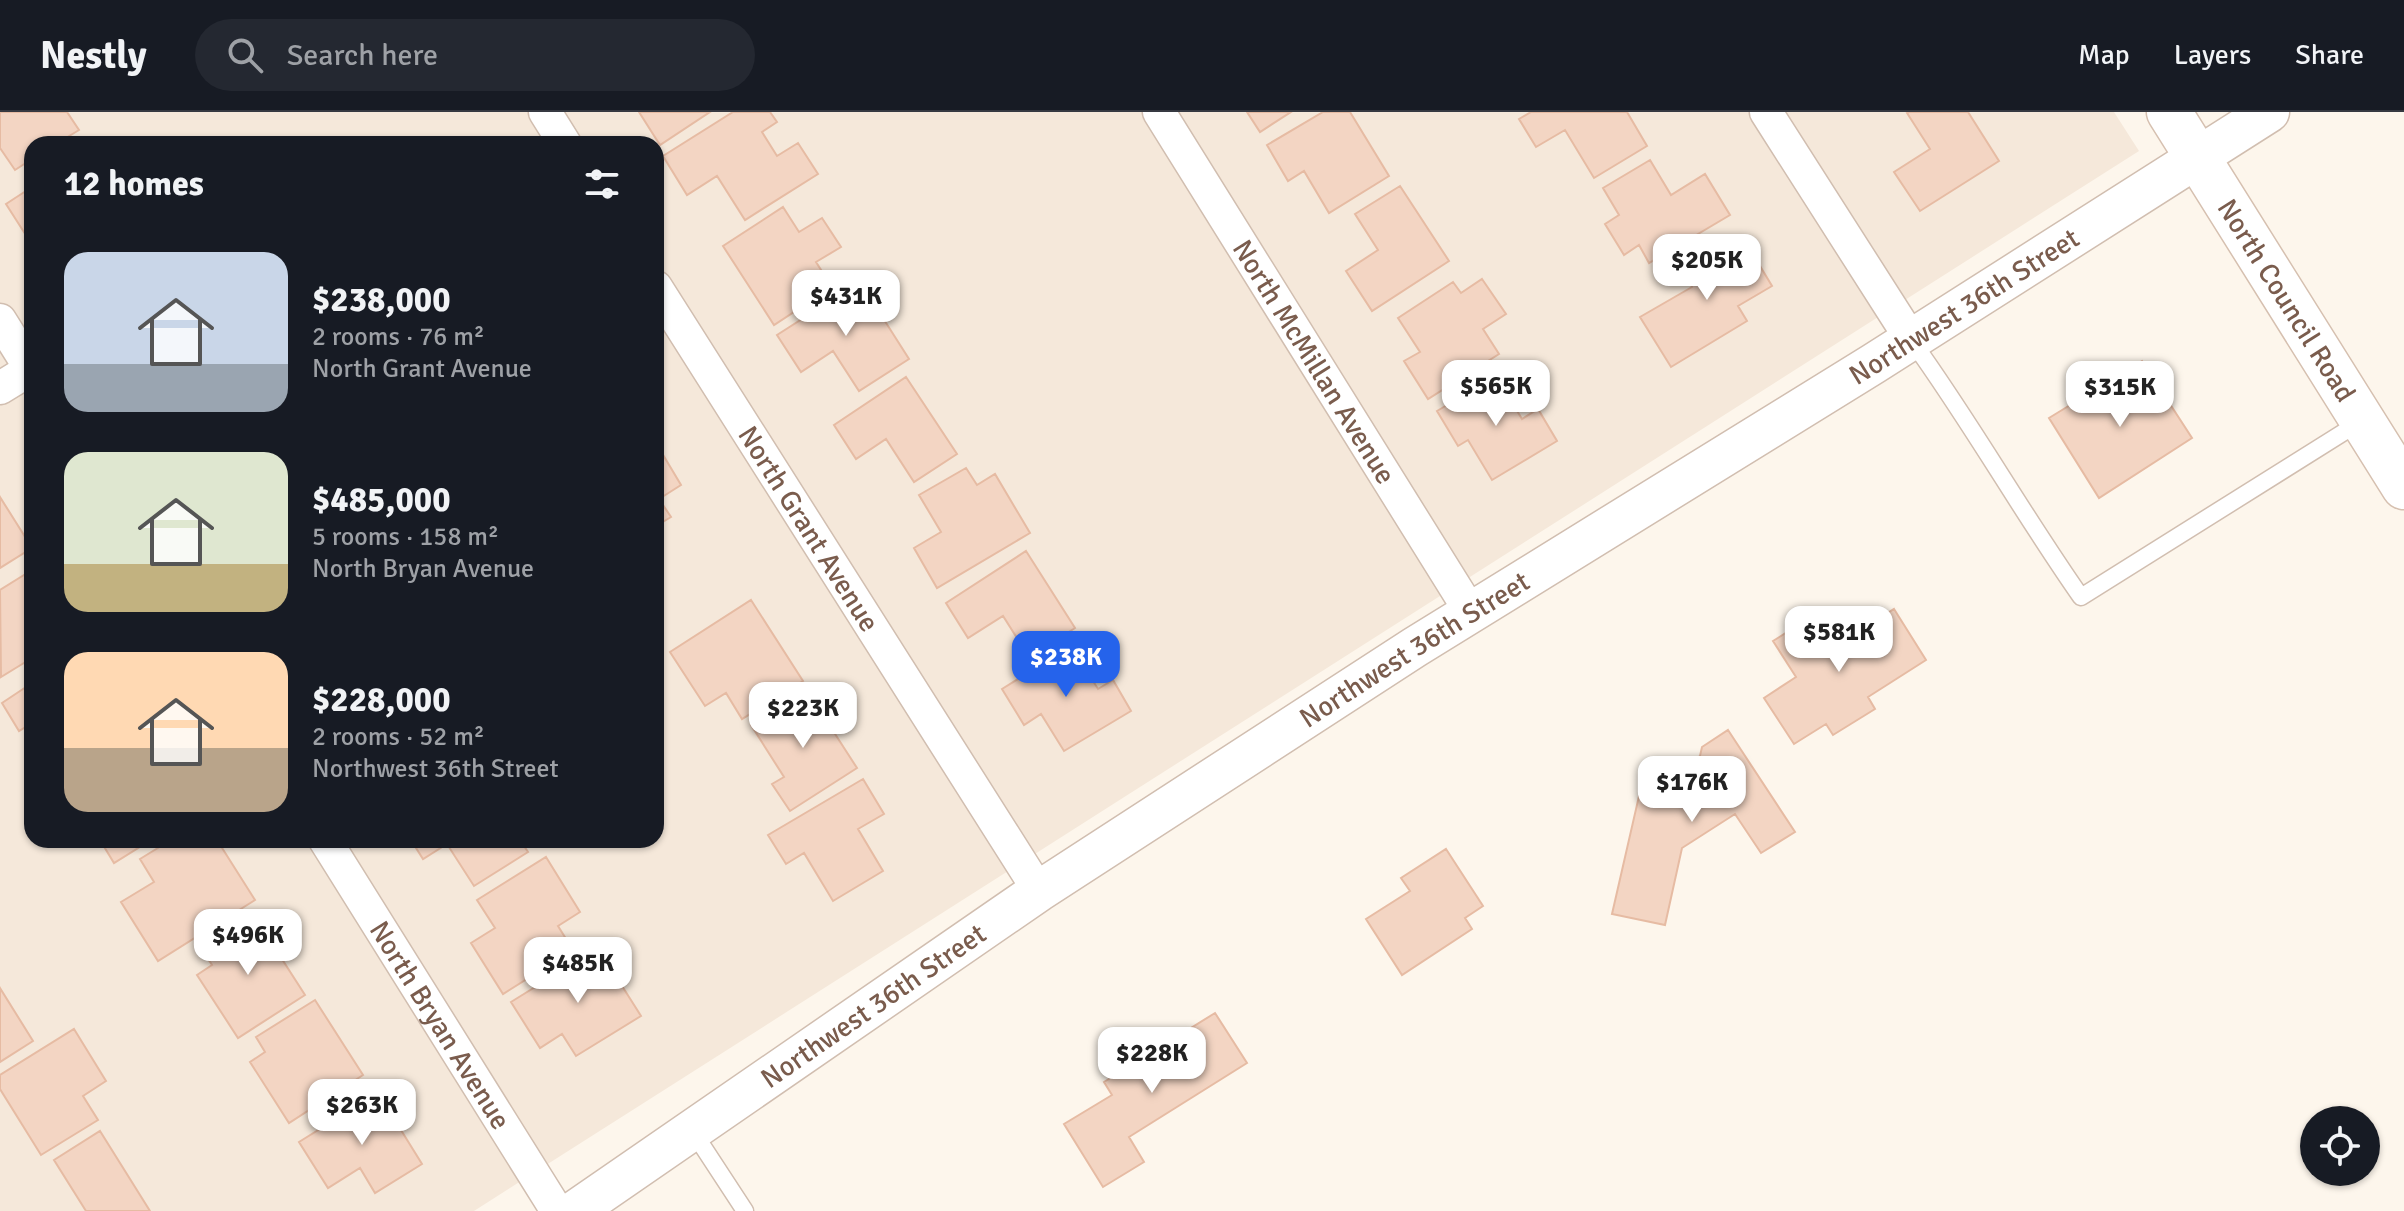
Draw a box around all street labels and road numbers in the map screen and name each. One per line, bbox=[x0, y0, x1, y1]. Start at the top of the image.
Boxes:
street label: North Council Road bbox=[2210, 193, 2362, 408]
street label: Northwest 36th Street bbox=[1843, 221, 2086, 393]
street label: North McMillan Avenue bbox=[1225, 234, 1402, 490]
street label: North Grant Avenue bbox=[731, 420, 886, 638]
street label: Northwest 36th Street bbox=[1293, 564, 1536, 735]
street label: North Bryan Avenue bbox=[362, 915, 518, 1136]
street label: Northwest 36th Street bbox=[755, 917, 993, 1096]

